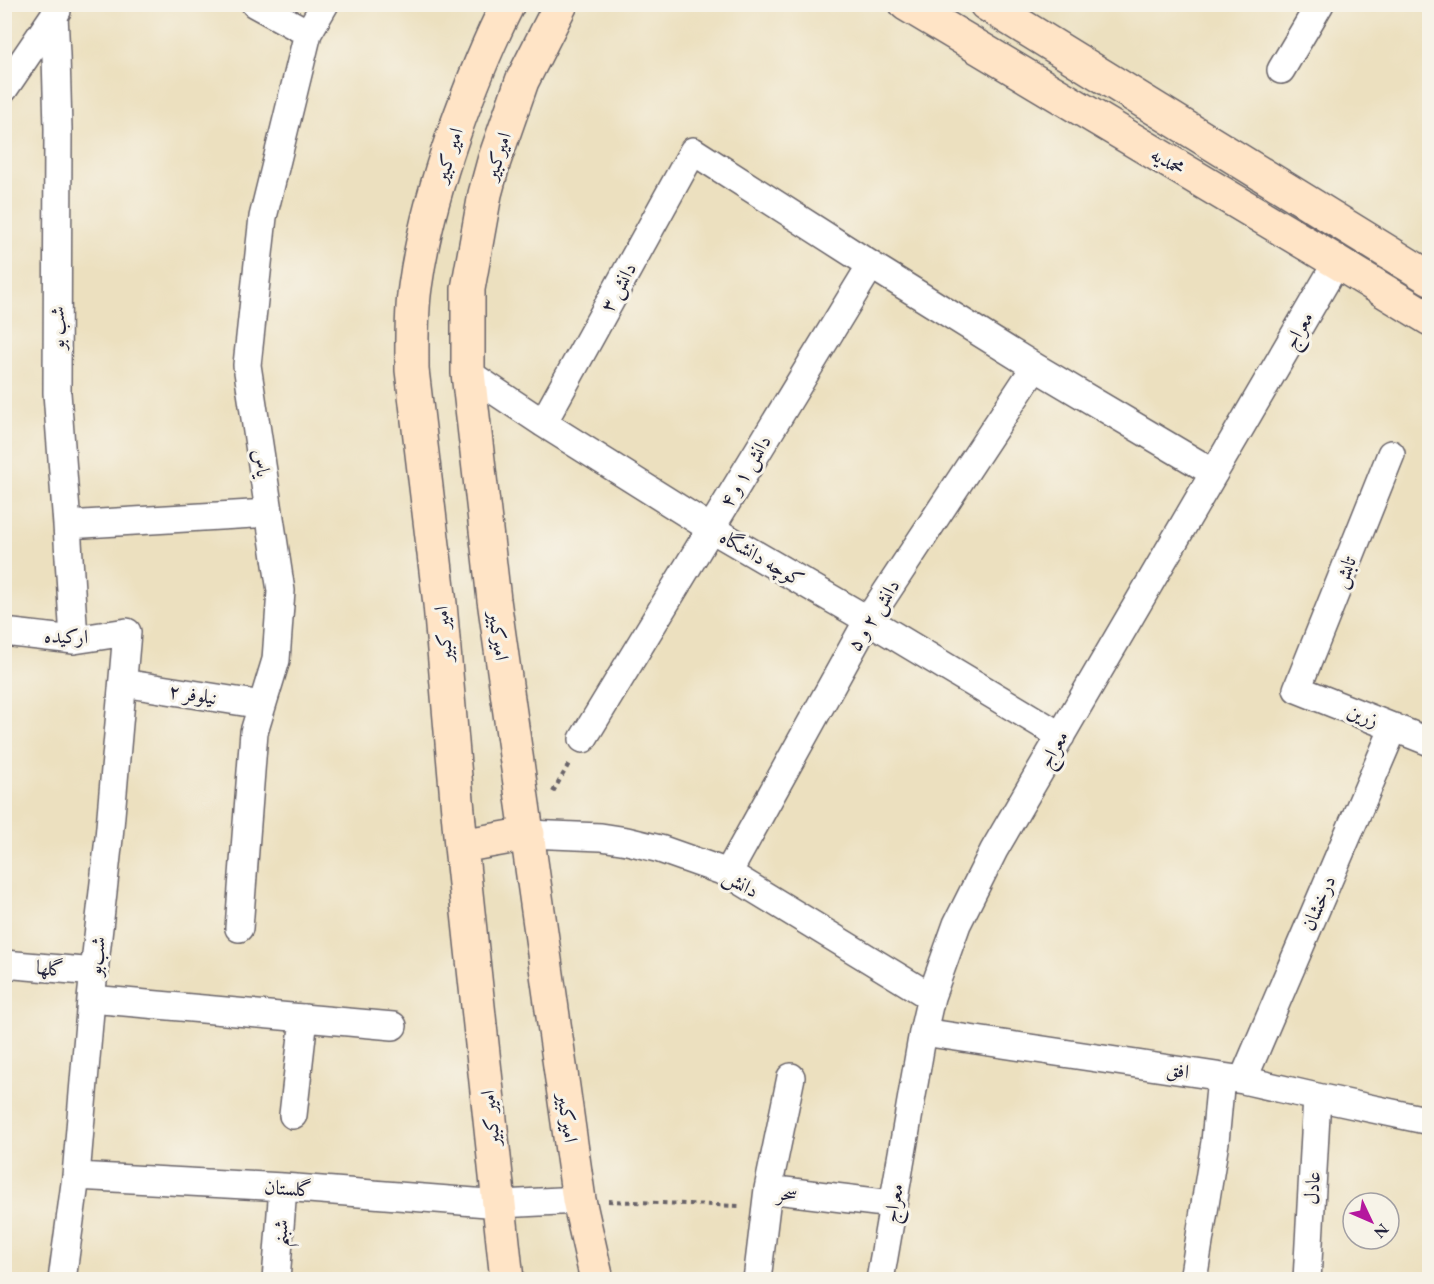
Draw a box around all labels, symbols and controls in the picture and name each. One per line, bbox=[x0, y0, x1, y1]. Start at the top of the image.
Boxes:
street label: امیر کبیر bbox=[426, 124, 469, 188]
street label: امیرکبیر bbox=[476, 129, 517, 185]
street label: محمدیه bbox=[1146, 141, 1190, 181]
street label: دانش ۳ bbox=[594, 258, 643, 317]
street label: شب بو bbox=[44, 306, 71, 352]
street label: معراج bbox=[1277, 306, 1323, 356]
street label: دانش ۱ و ۴ bbox=[713, 430, 778, 513]
street label: یاس bbox=[247, 447, 277, 480]
street label: کوچه دانشگاه bbox=[715, 523, 809, 593]
street label: تابش bbox=[1326, 552, 1363, 592]
street label: دانش ۲ و ۵ bbox=[841, 574, 906, 656]
street label: امیر کبیر bbox=[428, 605, 459, 665]
street label: امیرکبیر bbox=[482, 608, 515, 662]
street label: ارکیده bbox=[44, 623, 88, 649]
street label: نیلوفر ۲ bbox=[167, 677, 219, 711]
street label: زرین bbox=[1344, 697, 1382, 733]
street label: معراج bbox=[1032, 725, 1078, 775]
street label: دانش bbox=[718, 863, 763, 904]
street label: درخشان bbox=[1295, 871, 1341, 935]
street label: شب‌بو bbox=[80, 935, 112, 979]
street label: گلها bbox=[35, 954, 65, 982]
street label: افق bbox=[1165, 1055, 1191, 1085]
street label: امیر کبیر bbox=[474, 1089, 506, 1149]
street label: امیرکبیر bbox=[551, 1090, 584, 1144]
street label: عادل bbox=[1298, 1171, 1326, 1205]
street label: گلستان bbox=[263, 1173, 313, 1203]
street label: سحر bbox=[774, 1180, 798, 1206]
street label: معراج bbox=[877, 1181, 914, 1226]
north arrow bbox=[1341, 1191, 1401, 1251]
street label: شبنم bbox=[266, 1218, 301, 1248]
text: N bbox=[1369, 1219, 1393, 1243]

